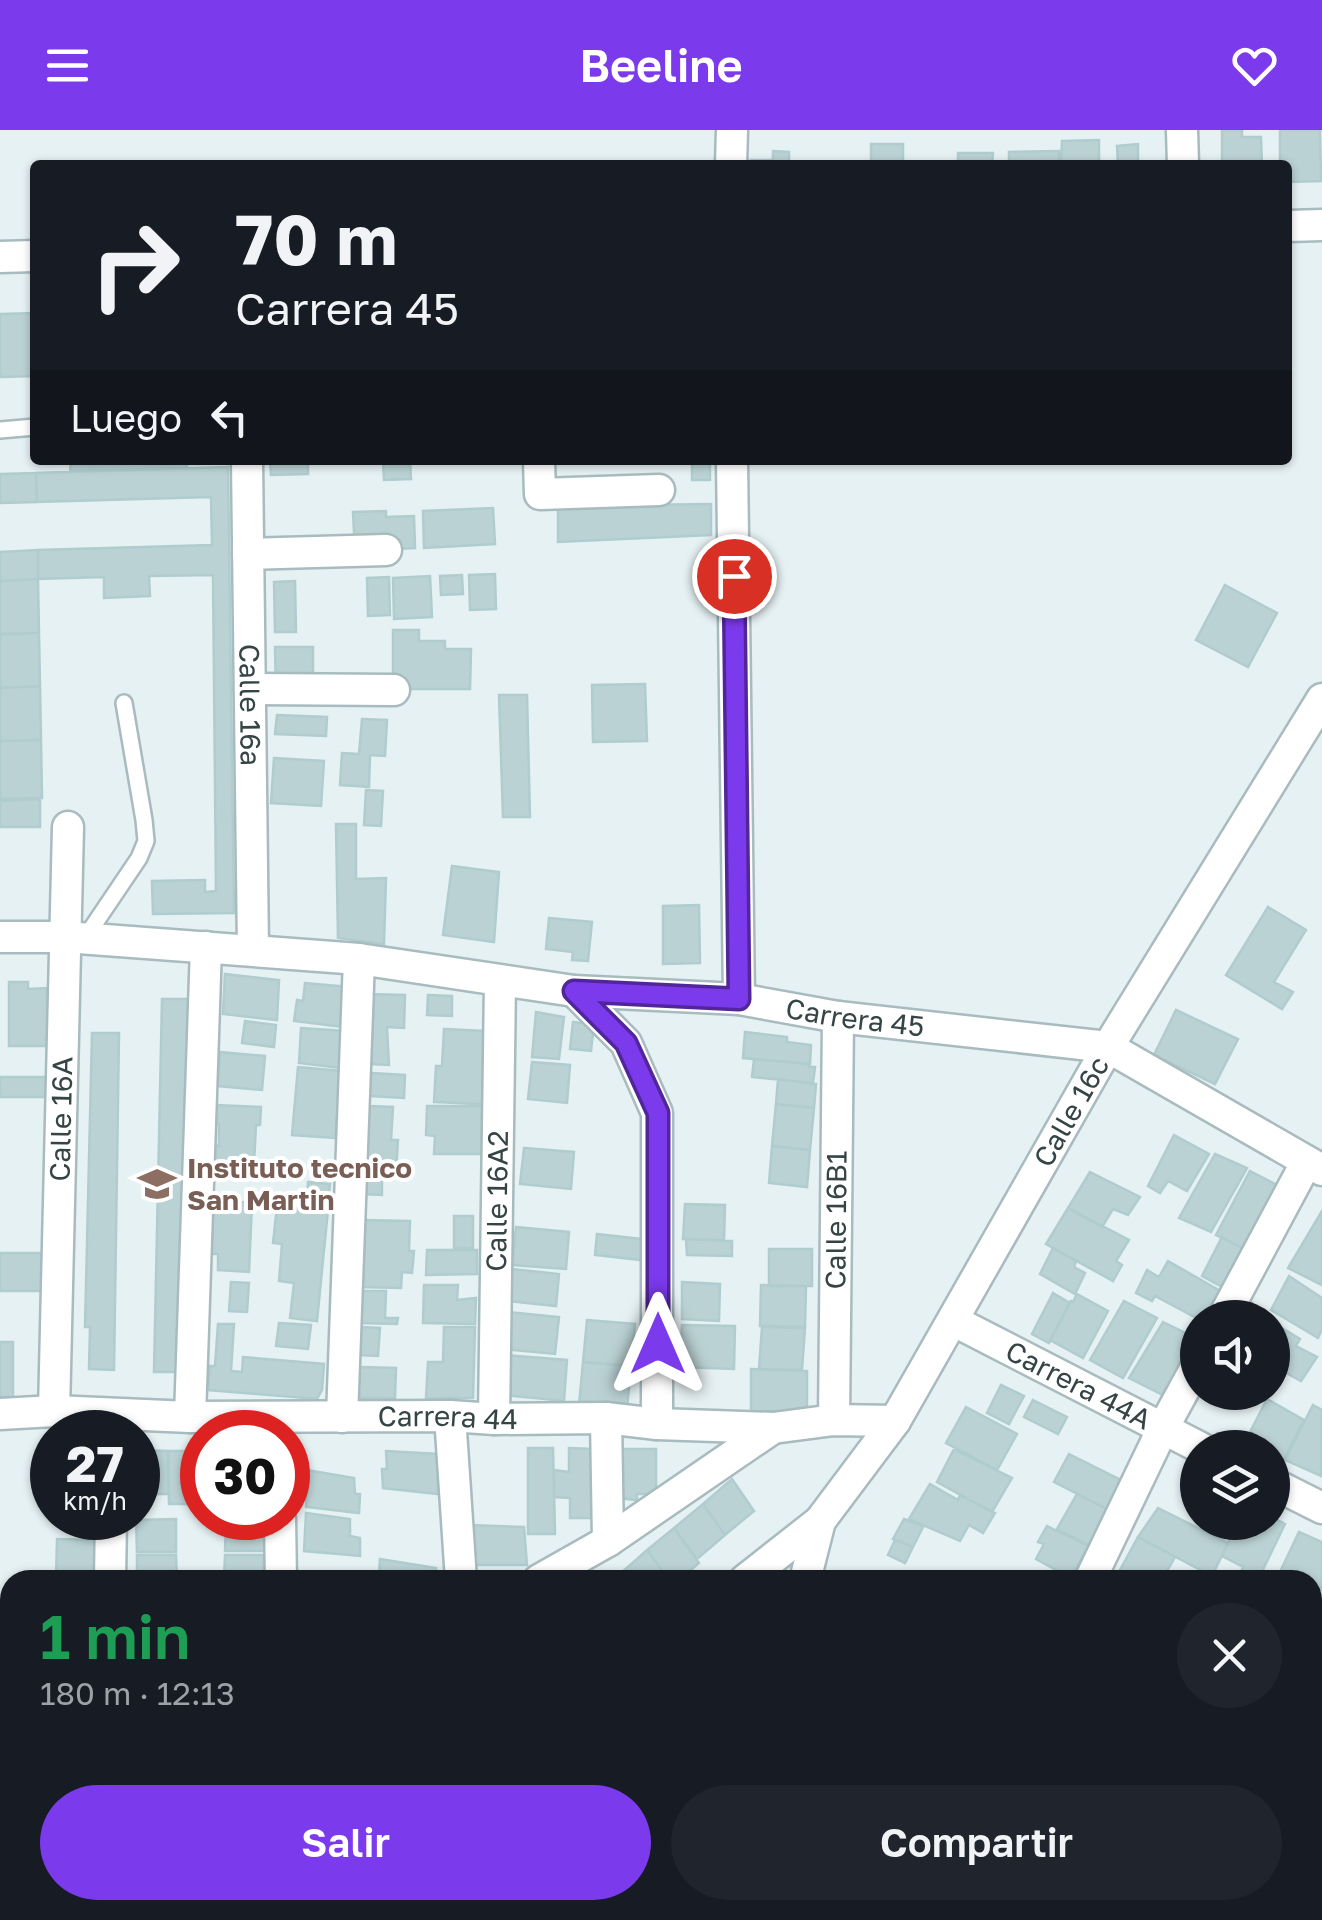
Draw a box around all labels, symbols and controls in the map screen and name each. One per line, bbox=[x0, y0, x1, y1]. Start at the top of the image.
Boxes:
icon: menu bbox=[40, 38, 95, 93]
text: Beeline bbox=[579, 38, 743, 92]
icon: heart bbox=[1227, 38, 1282, 93]
text: 70 m bbox=[235, 196, 397, 280]
icon: right bbox=[70, 200, 200, 330]
text: Carrera 45 bbox=[235, 281, 459, 335]
icon: left bbox=[202, 390, 257, 445]
text: Luego bbox=[70, 395, 182, 440]
pin bbox=[692, 534, 777, 619]
icon: arrive bbox=[707, 549, 762, 604]
street label: Calle 16a bbox=[233, 644, 268, 766]
street label: Carrera 45 bbox=[783, 991, 926, 1042]
street label: Calle 16c bbox=[1026, 1050, 1115, 1172]
street label: Calle 16A bbox=[43, 1056, 78, 1182]
street label: Calle 16A2 bbox=[479, 1130, 514, 1272]
street label: Calle 16B1 bbox=[818, 1150, 853, 1290]
place label: Instituto tecnico San Martin bbox=[187, 1151, 412, 1216]
school or university icon: Instituto tecnico San Martin bbox=[136, 1163, 178, 1205]
position arrow bbox=[606, 1292, 710, 1396]
map controls bbox=[1180, 1300, 1290, 1540]
button: sound bbox=[1180, 1300, 1290, 1410]
street label: Carrera 44A bbox=[1000, 1334, 1157, 1436]
street label: Carrera 44 bbox=[378, 1399, 518, 1435]
speed limit sign: 30 bbox=[180, 1410, 310, 1540]
button: layers bbox=[1180, 1430, 1290, 1540]
text: 27 bbox=[66, 1433, 124, 1493]
text: km/h bbox=[63, 1485, 127, 1516]
text: 1 min bbox=[40, 1600, 190, 1672]
button: close bbox=[1177, 1603, 1282, 1708]
text: 180 m · 12:13 bbox=[40, 1674, 235, 1712]
button: Salir bbox=[40, 1785, 651, 1900]
button: Compartir bbox=[671, 1785, 1282, 1900]

